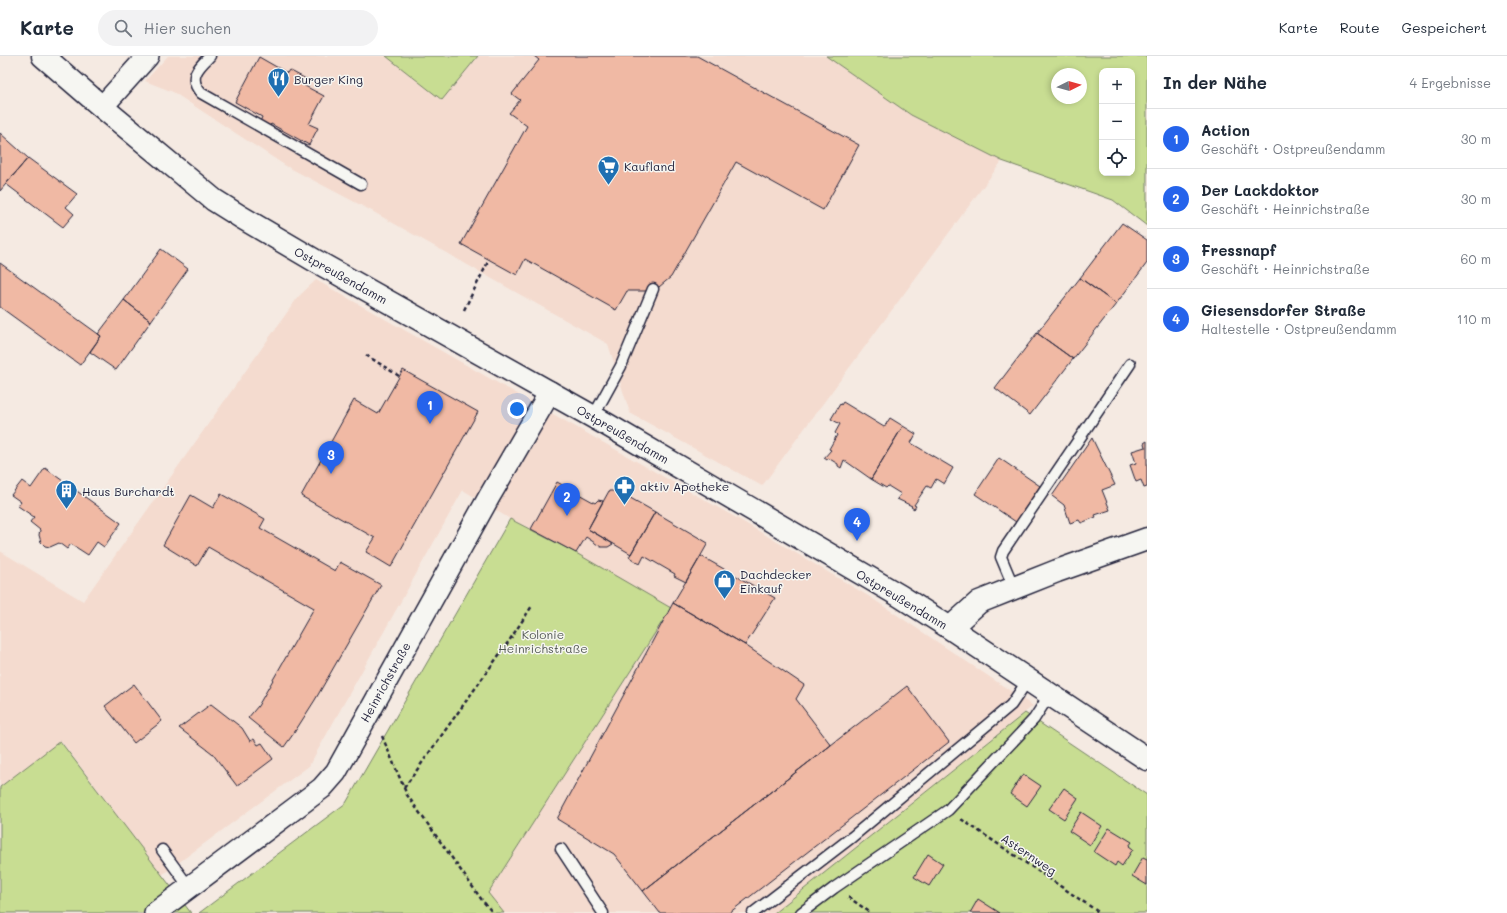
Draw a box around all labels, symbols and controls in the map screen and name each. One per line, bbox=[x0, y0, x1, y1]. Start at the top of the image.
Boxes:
search box bbox=[98, 10, 378, 46]
text: Karte bbox=[20, 15, 74, 40]
icon: search bbox=[112, 17, 134, 39]
text: Hier suchen bbox=[144, 18, 231, 38]
text: Karte bbox=[1279, 18, 1318, 37]
text: Route bbox=[1340, 18, 1380, 37]
text: Gespeichert bbox=[1402, 18, 1487, 37]
restaurant icon: Burger King bbox=[266, 66, 292, 99]
north arrow bbox=[1051, 68, 1087, 104]
map controls bbox=[1099, 68, 1135, 176]
button: + bbox=[1099, 68, 1135, 104]
place label: Burger King bbox=[294, 71, 363, 87]
text: In der Nähe bbox=[1163, 71, 1267, 93]
text: 4 Ergebnisse bbox=[1410, 74, 1491, 91]
button: − bbox=[1099, 104, 1135, 140]
text: Action bbox=[1201, 120, 1250, 140]
text: 1 bbox=[1173, 130, 1179, 147]
text: 30 m bbox=[1461, 130, 1491, 147]
button: locate bbox=[1099, 140, 1135, 176]
text: Geschäft · Ostpreußendamm bbox=[1201, 140, 1385, 157]
supermarket icon: Kaufland bbox=[595, 153, 621, 186]
place label: Kaufland bbox=[624, 158, 675, 174]
text: Der Lackdoktor bbox=[1201, 180, 1319, 200]
text: 2 bbox=[1172, 190, 1180, 207]
text: 30 m bbox=[1461, 190, 1491, 207]
text: Geschäft · Heinrichstraße bbox=[1201, 200, 1370, 217]
text: Fressnapf bbox=[1201, 240, 1276, 260]
street label: Ostpreußendamm bbox=[292, 243, 390, 307]
text: 3 bbox=[1172, 250, 1180, 267]
text: 60 m bbox=[1461, 250, 1491, 267]
text: Geschäft · Heinrichstraße bbox=[1201, 260, 1370, 277]
text: Giesensdorfer Straße bbox=[1201, 300, 1366, 320]
text: 4 bbox=[1172, 310, 1180, 327]
text: 110 m bbox=[1457, 310, 1491, 327]
text: Haltestelle · Ostpreußendamm bbox=[1201, 320, 1397, 337]
pin: 1 bbox=[417, 391, 443, 424]
your location bbox=[507, 399, 527, 419]
street label: Ostpreußendamm bbox=[574, 401, 672, 467]
pin: 3 bbox=[318, 441, 344, 474]
pharmacy icon: aktiv Apotheke bbox=[611, 473, 637, 506]
building icon: Haus Burchardt bbox=[53, 478, 79, 511]
place label: aktiv Apotheke bbox=[640, 478, 729, 494]
place label: Haus Burchardt bbox=[82, 483, 175, 499]
pin: 2 bbox=[554, 483, 580, 516]
pin: 4 bbox=[844, 508, 870, 541]
street label: Ostpreußendamm bbox=[853, 565, 951, 633]
place label: Dachdecker Einkauf bbox=[740, 566, 811, 596]
shop icon: Dachdecker Einkauf bbox=[711, 568, 737, 601]
park label: Kolonie Heinrichstraße bbox=[498, 626, 588, 656]
street label: Heinrichstraße bbox=[356, 639, 414, 725]
street label: Asternweg bbox=[998, 830, 1060, 878]

